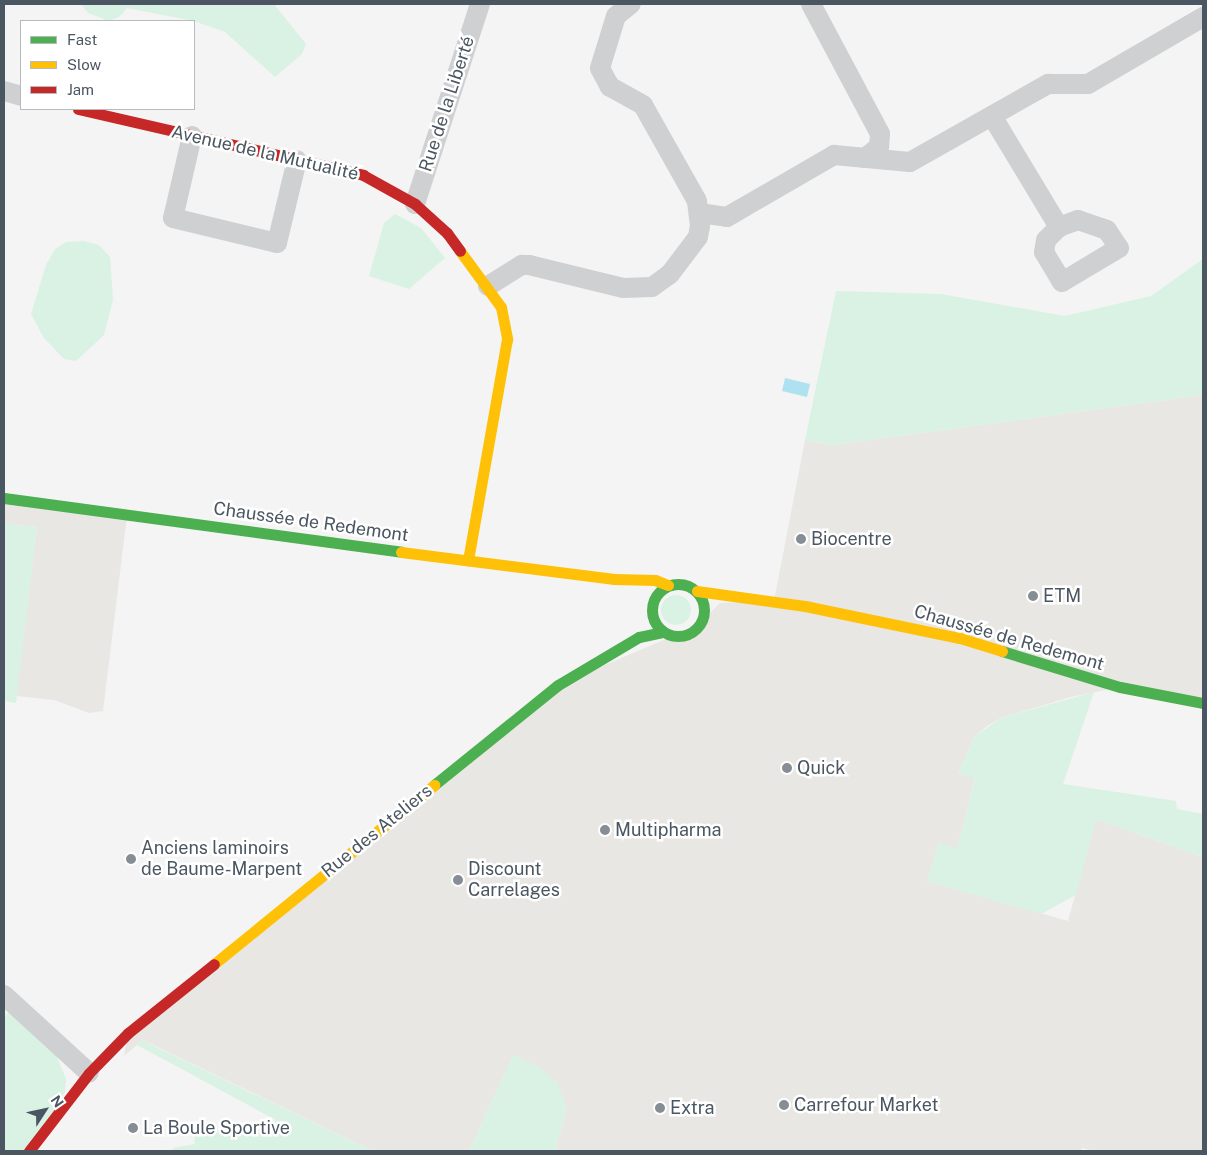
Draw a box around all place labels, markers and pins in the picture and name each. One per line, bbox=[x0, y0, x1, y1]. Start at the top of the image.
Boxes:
place label: Biocentre bbox=[811, 528, 892, 550]
marker: Biocentre bbox=[795, 533, 807, 545]
place label: ETM bbox=[1043, 585, 1081, 607]
marker: ETM bbox=[1027, 590, 1039, 602]
place label: Quick bbox=[797, 757, 845, 779]
marker: Quick bbox=[781, 762, 793, 774]
place label: Multipharma bbox=[615, 819, 721, 841]
marker: Multipharma bbox=[599, 824, 611, 836]
place label: Anciens laminoirs de Baume-Marpent bbox=[141, 838, 302, 881]
marker: Anciens laminoirs de Baume-Marpent bbox=[125, 853, 137, 865]
place label: Discount Carrelages bbox=[468, 859, 560, 902]
marker: Discount Carrelages bbox=[452, 874, 464, 886]
place label: Carrefour Market bbox=[794, 1094, 938, 1116]
place label: Extra bbox=[670, 1097, 714, 1119]
marker: Carrefour Market bbox=[778, 1099, 790, 1111]
marker: Extra bbox=[654, 1102, 666, 1114]
place label: La Boule Sportive bbox=[143, 1117, 290, 1139]
marker: La Boule Sportive bbox=[127, 1122, 139, 1134]

